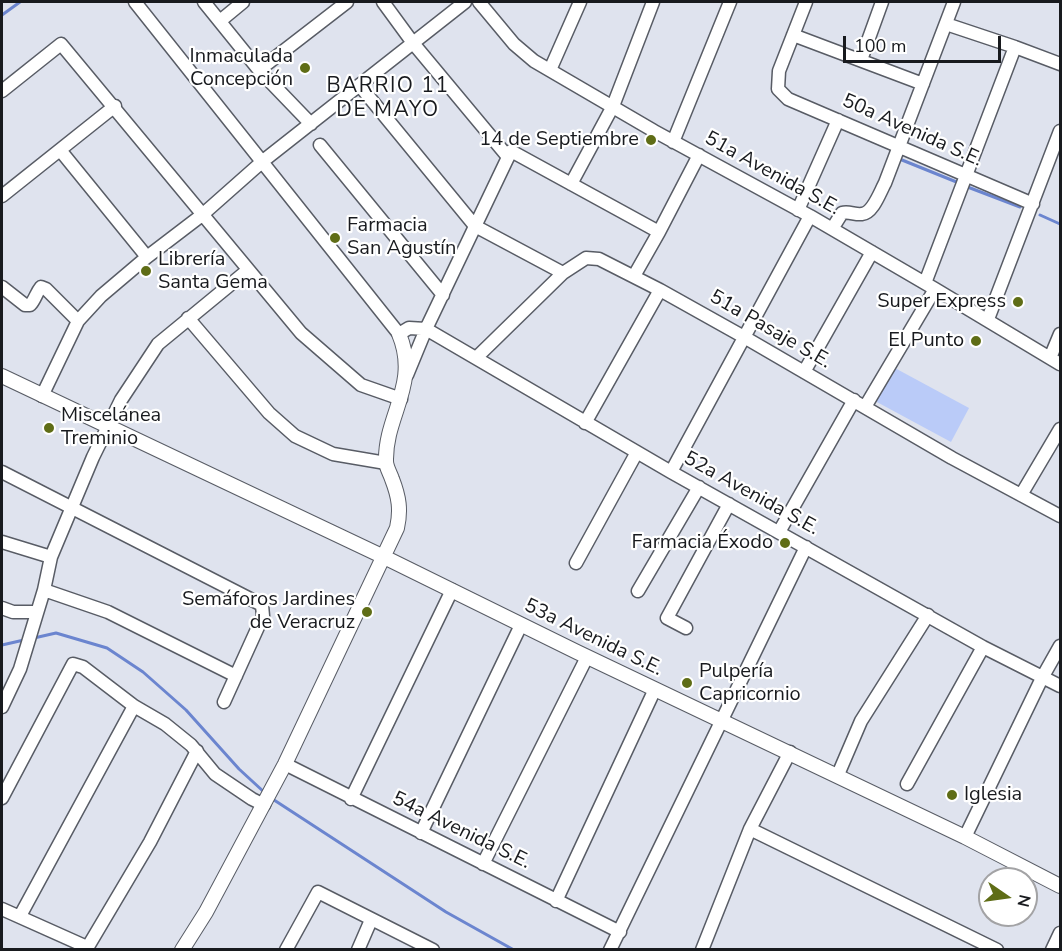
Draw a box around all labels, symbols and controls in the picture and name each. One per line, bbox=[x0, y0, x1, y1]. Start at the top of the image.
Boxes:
scale bar bbox=[846, 24, 1004, 62]
text: 100 m bbox=[854, 34, 906, 58]
place label: Inmaculada Concepción bbox=[190, 45, 293, 92]
marker: Inmaculada Concepción bbox=[298, 61, 312, 75]
district label: BARRIO 11 DE MAYO bbox=[326, 74, 450, 124]
street label: 50a Avenida S.E. bbox=[838, 89, 986, 173]
street label: 51a Avenida S.E. bbox=[700, 127, 844, 221]
place label: 14 de Septiembre bbox=[479, 128, 639, 152]
marker: 14 de Septiembre bbox=[644, 133, 658, 147]
place label: Farmacia San Agustín bbox=[347, 214, 456, 261]
marker: Farmacia San Agustín bbox=[328, 231, 342, 245]
place label: Librería Santa Gema bbox=[158, 248, 268, 295]
marker: Librería Santa Gema bbox=[139, 264, 153, 278]
street label: 51a Pasaje S.E. bbox=[705, 286, 835, 374]
place label: Super Express bbox=[877, 290, 1006, 314]
marker: Super Express bbox=[1011, 295, 1025, 309]
place label: El Punto bbox=[888, 329, 964, 353]
marker: El Punto bbox=[969, 334, 983, 348]
place label: Miscelánea Treminio bbox=[61, 404, 161, 451]
marker: Miscelánea Treminio bbox=[42, 421, 56, 435]
street label: 52a Avenida S.E. bbox=[679, 447, 823, 541]
place label: Farmacia Éxodo bbox=[631, 531, 773, 555]
marker: Farmacia Éxodo bbox=[778, 536, 792, 550]
place label: Semáforos Jardines de Veracruz bbox=[182, 588, 355, 635]
street label: 53a Avenida S.E. bbox=[520, 594, 666, 682]
marker: Semáforos Jardines de Veracruz bbox=[360, 605, 374, 619]
place label: Pulpería Capricornio bbox=[699, 660, 801, 707]
marker: Pulpería Capricornio bbox=[680, 676, 694, 690]
place label: Iglesia bbox=[964, 783, 1022, 807]
street label: 54a Avenida S.E. bbox=[388, 787, 534, 875]
marker: Iglesia bbox=[945, 788, 959, 802]
north arrow bbox=[978, 867, 1038, 927]
text: N bbox=[1012, 892, 1036, 909]

